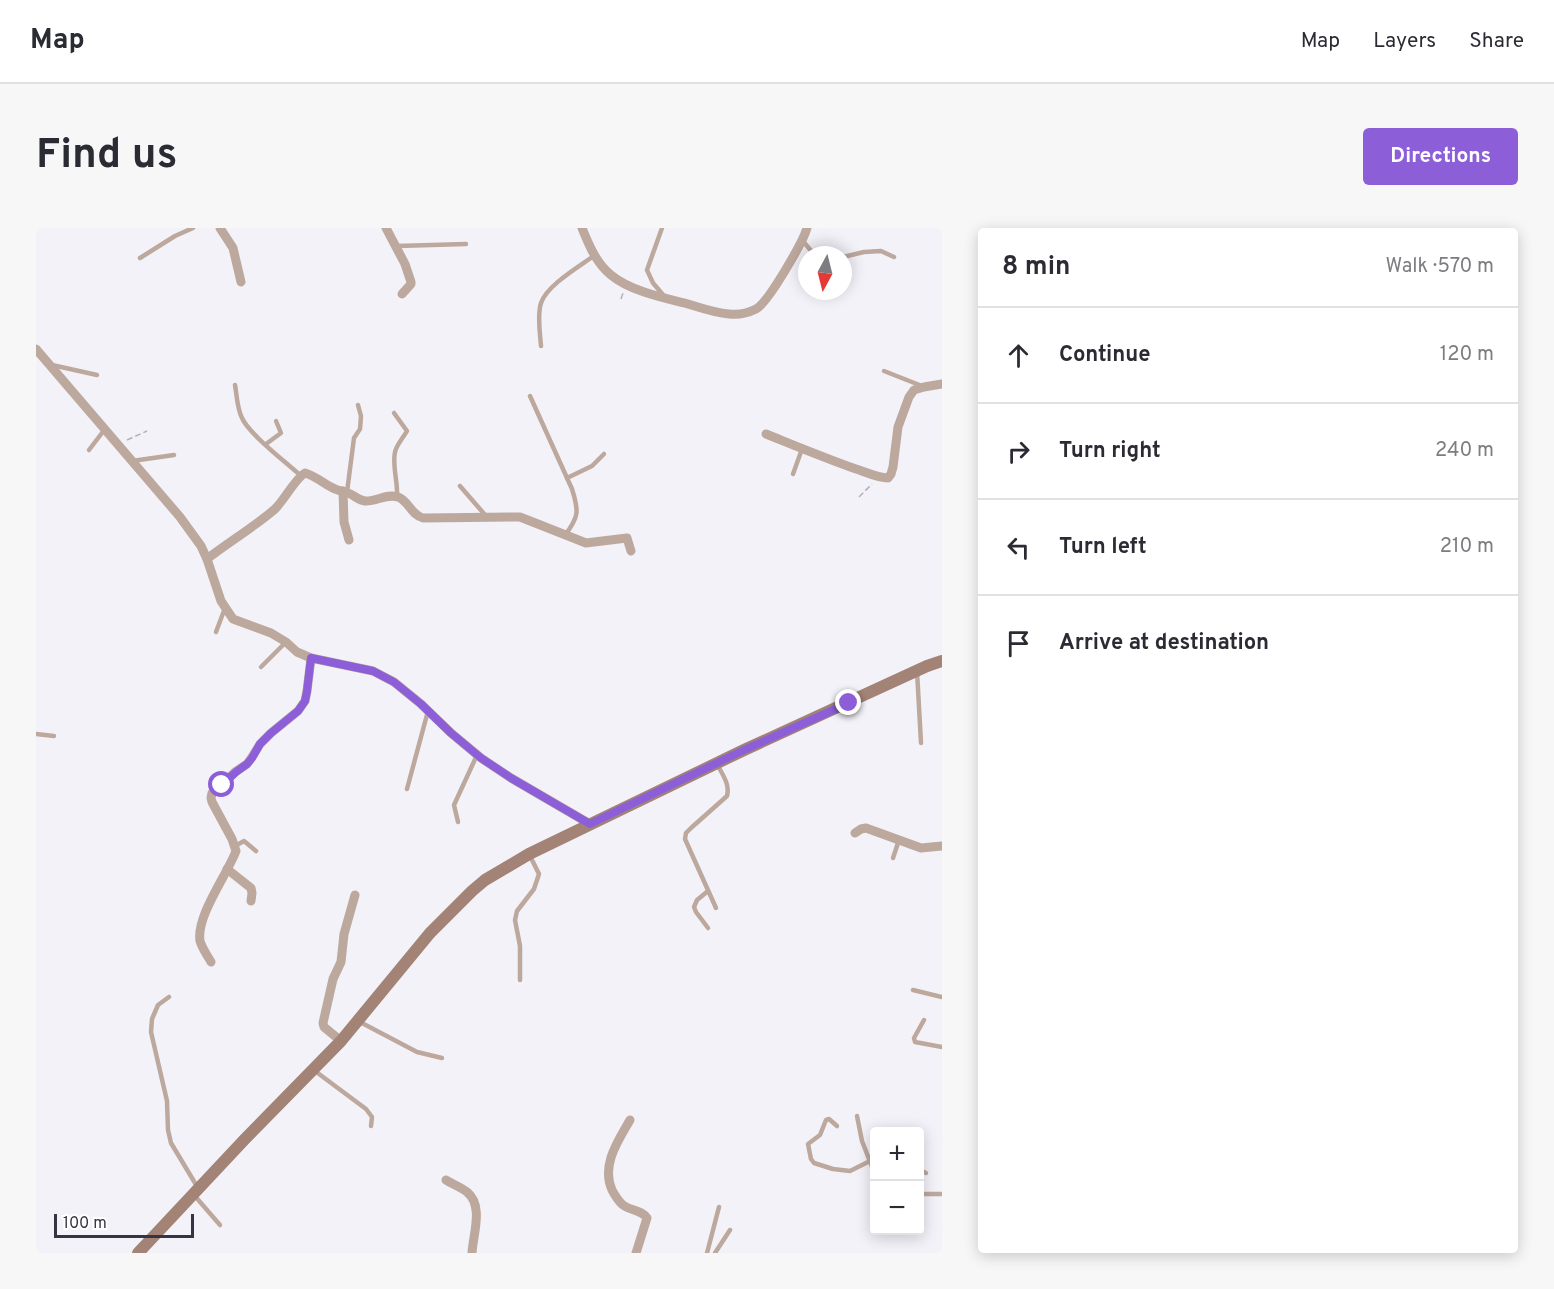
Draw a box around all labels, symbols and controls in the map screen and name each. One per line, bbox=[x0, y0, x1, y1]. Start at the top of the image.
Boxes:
text: Map bbox=[30, 23, 85, 59]
text: Map bbox=[1301, 28, 1340, 55]
text: Layers bbox=[1373, 28, 1436, 55]
text: Share bbox=[1469, 28, 1524, 55]
button: Directions bbox=[1363, 128, 1518, 185]
text: Find us bbox=[36, 130, 177, 183]
north arrow bbox=[798, 246, 852, 300]
text: 8 min bbox=[1002, 251, 1070, 284]
text: Walk · 570 m bbox=[1385, 254, 1494, 280]
icon: ahead bbox=[1002, 339, 1035, 372]
text: Continue bbox=[1059, 342, 1150, 369]
text: 120 m bbox=[1440, 342, 1494, 368]
icon: right bbox=[1002, 435, 1035, 468]
text: Turn right bbox=[1059, 438, 1161, 465]
text: 240 m bbox=[1435, 438, 1494, 464]
icon: left bbox=[1002, 531, 1035, 564]
text: Turn left bbox=[1059, 534, 1147, 561]
text: 210 m bbox=[1440, 534, 1494, 560]
icon: arrive bbox=[1002, 627, 1035, 660]
text: Arrive at destination bbox=[1059, 630, 1269, 657]
route end bbox=[835, 689, 861, 715]
route start bbox=[208, 771, 234, 797]
map controls bbox=[870, 1127, 924, 1235]
button: + bbox=[870, 1127, 924, 1181]
button: − bbox=[870, 1181, 924, 1235]
scale bar bbox=[54, 1211, 194, 1238]
text: 100 m bbox=[63, 1214, 107, 1234]

